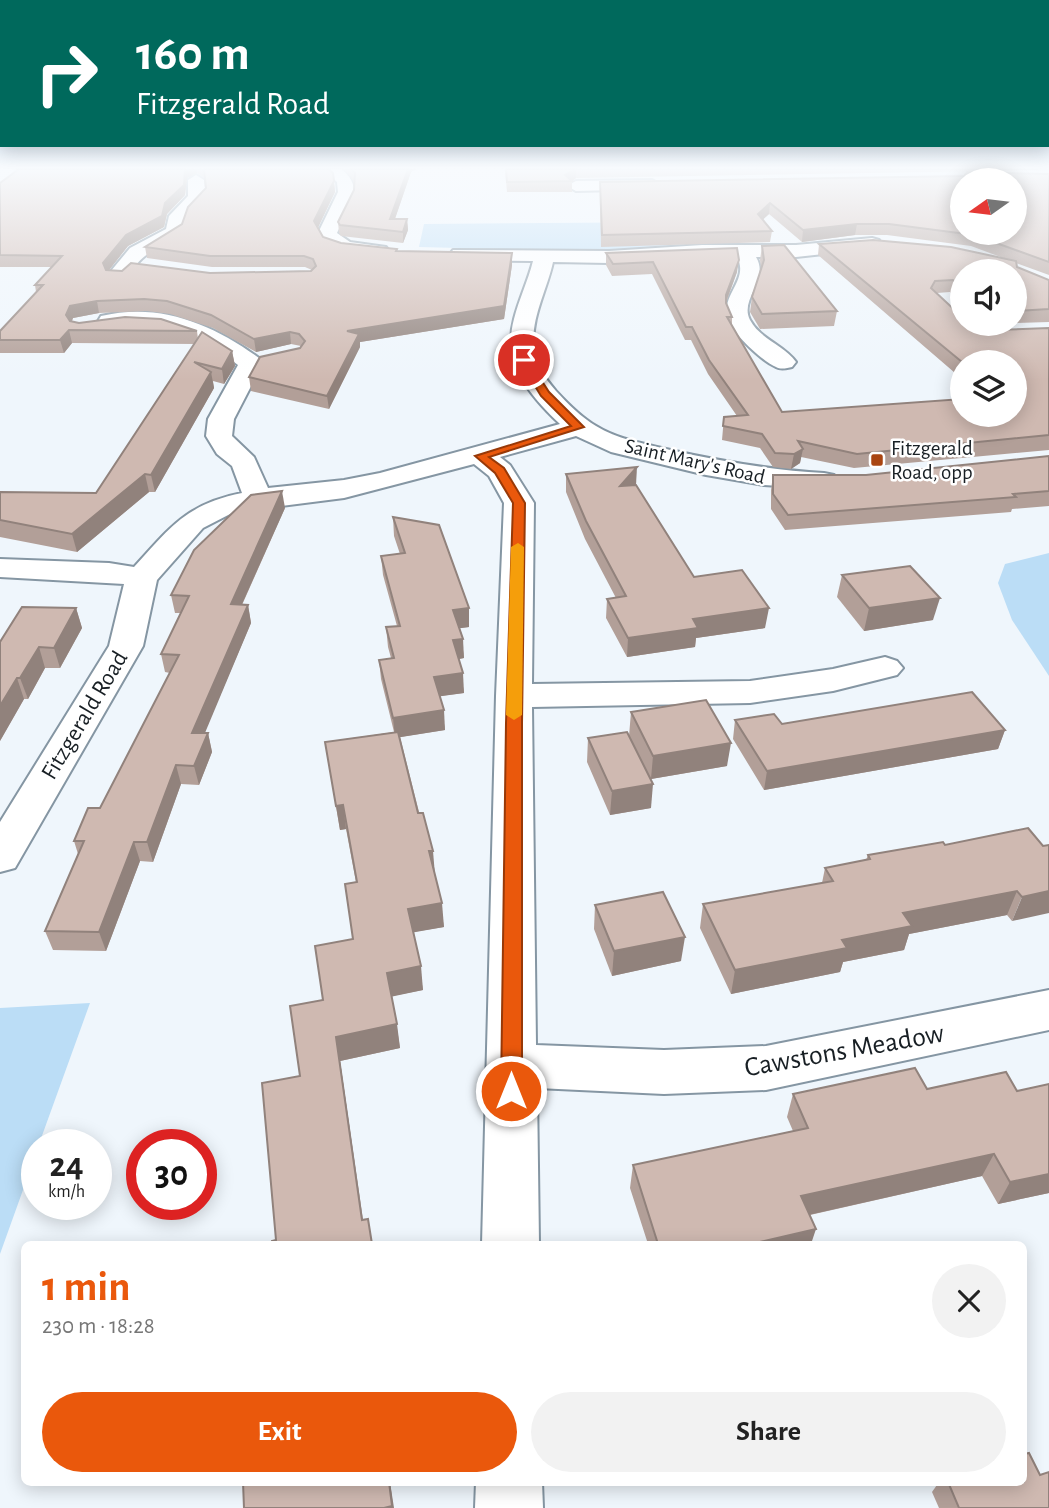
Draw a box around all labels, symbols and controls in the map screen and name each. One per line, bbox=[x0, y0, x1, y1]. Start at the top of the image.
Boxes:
icon: right bbox=[21, 28, 112, 119]
text: 160 m bbox=[136, 30, 250, 79]
text: Fitzgerald Road bbox=[136, 88, 330, 120]
north arrow bbox=[950, 168, 1027, 245]
map controls bbox=[950, 168, 1027, 427]
button: sound bbox=[950, 259, 1027, 336]
pin bbox=[494, 330, 554, 390]
icon: arrive bbox=[505, 341, 543, 379]
button: layers bbox=[950, 350, 1027, 427]
street label: Saint Mary's Road bbox=[623, 435, 767, 488]
place label: Fitzgerald Road, opp bbox=[891, 438, 973, 483]
marker: Fitzgerald Road, opp bbox=[869, 452, 885, 468]
street label: Fitzgerald Road bbox=[37, 647, 133, 784]
street label: Cawstons Meadow bbox=[743, 1020, 946, 1082]
position arrow bbox=[474, 1054, 548, 1128]
speed limit sign: 30 bbox=[126, 1129, 217, 1220]
text: 24 bbox=[49, 1148, 84, 1183]
text: km/h bbox=[48, 1183, 85, 1201]
button: close bbox=[932, 1264, 1006, 1338]
text: 1 min bbox=[42, 1266, 131, 1308]
text: 230 m · 18:28 bbox=[42, 1315, 155, 1338]
button: Exit bbox=[42, 1392, 517, 1472]
button: Share bbox=[531, 1392, 1006, 1472]

